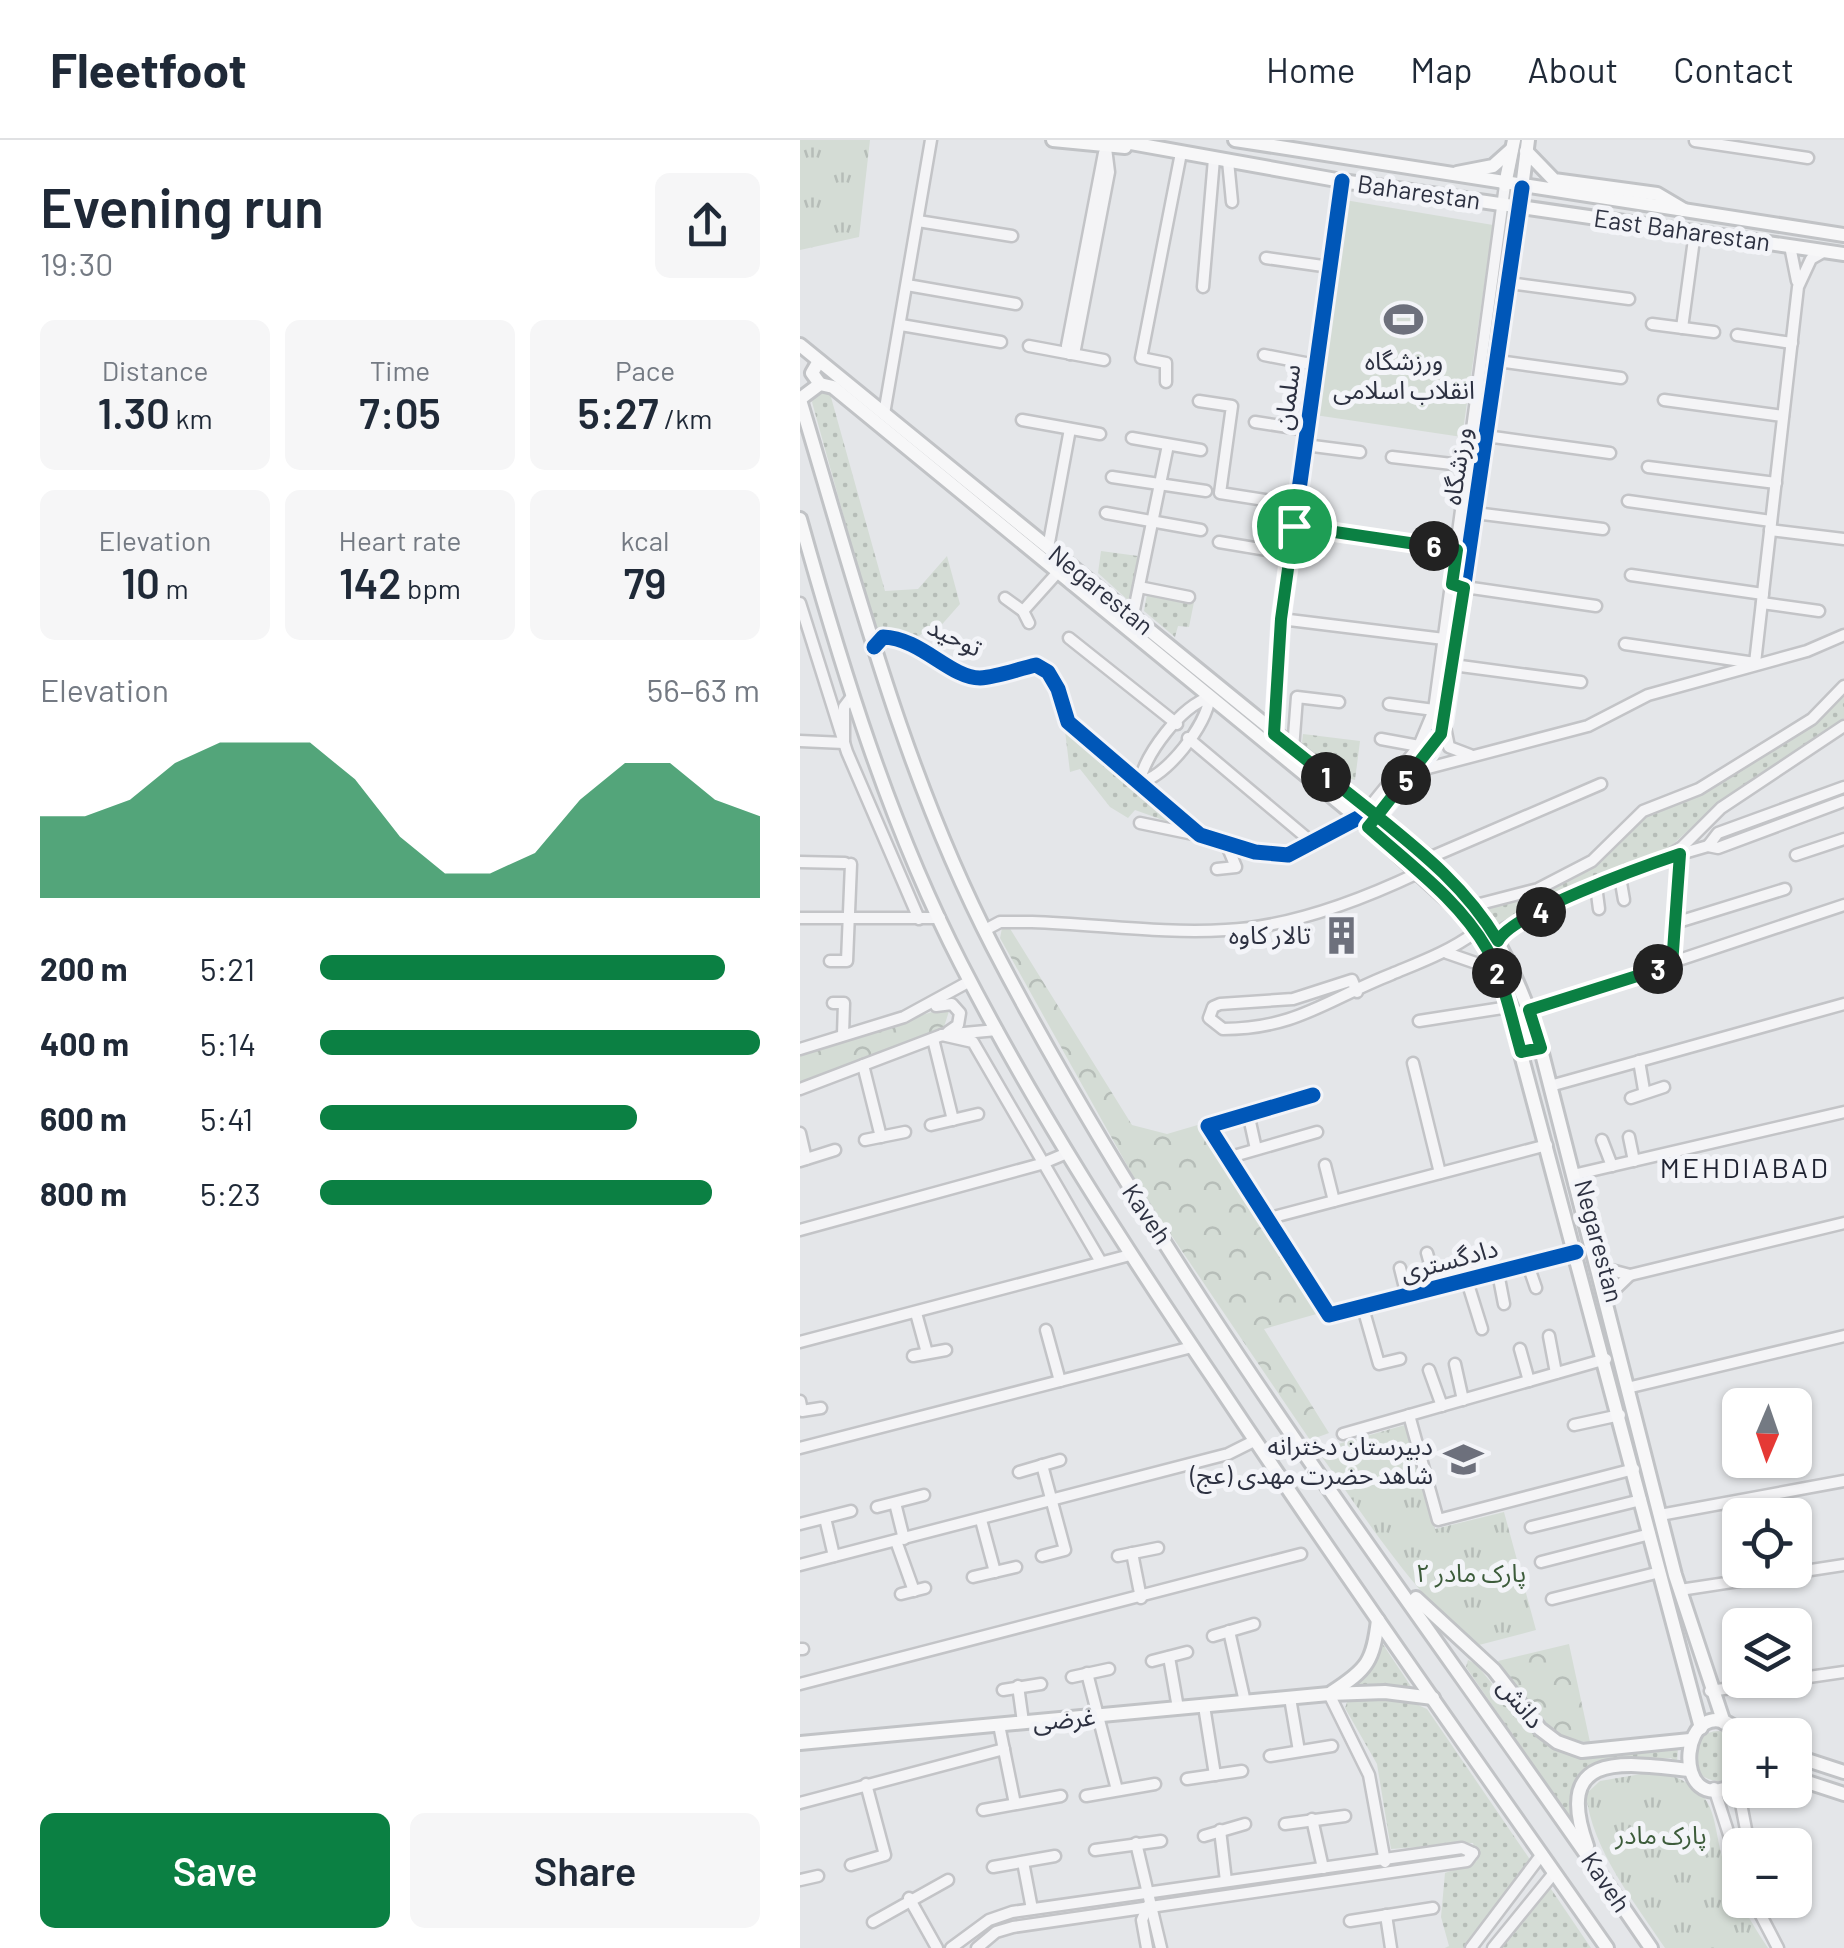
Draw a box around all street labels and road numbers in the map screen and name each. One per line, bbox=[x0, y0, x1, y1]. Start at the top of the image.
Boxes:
street label: Baharestan bbox=[1356, 168, 1483, 214]
street label: East Baharestan bbox=[1592, 202, 1772, 256]
street label: سلمان bbox=[1267, 362, 1306, 432]
street label: ورزشگاه bbox=[1436, 425, 1477, 507]
street label: Negarestan bbox=[1043, 538, 1160, 640]
street label: توحید bbox=[923, 610, 987, 663]
street label: Negarestan bbox=[1569, 1176, 1631, 1305]
street label: Kaveh bbox=[1117, 1178, 1179, 1249]
street label: دادگستری bbox=[1397, 1232, 1501, 1287]
street label: دانش bbox=[1492, 1671, 1551, 1734]
street label: غرضی bbox=[1031, 1700, 1097, 1737]
street label: Kaveh bbox=[1576, 1846, 1638, 1917]

